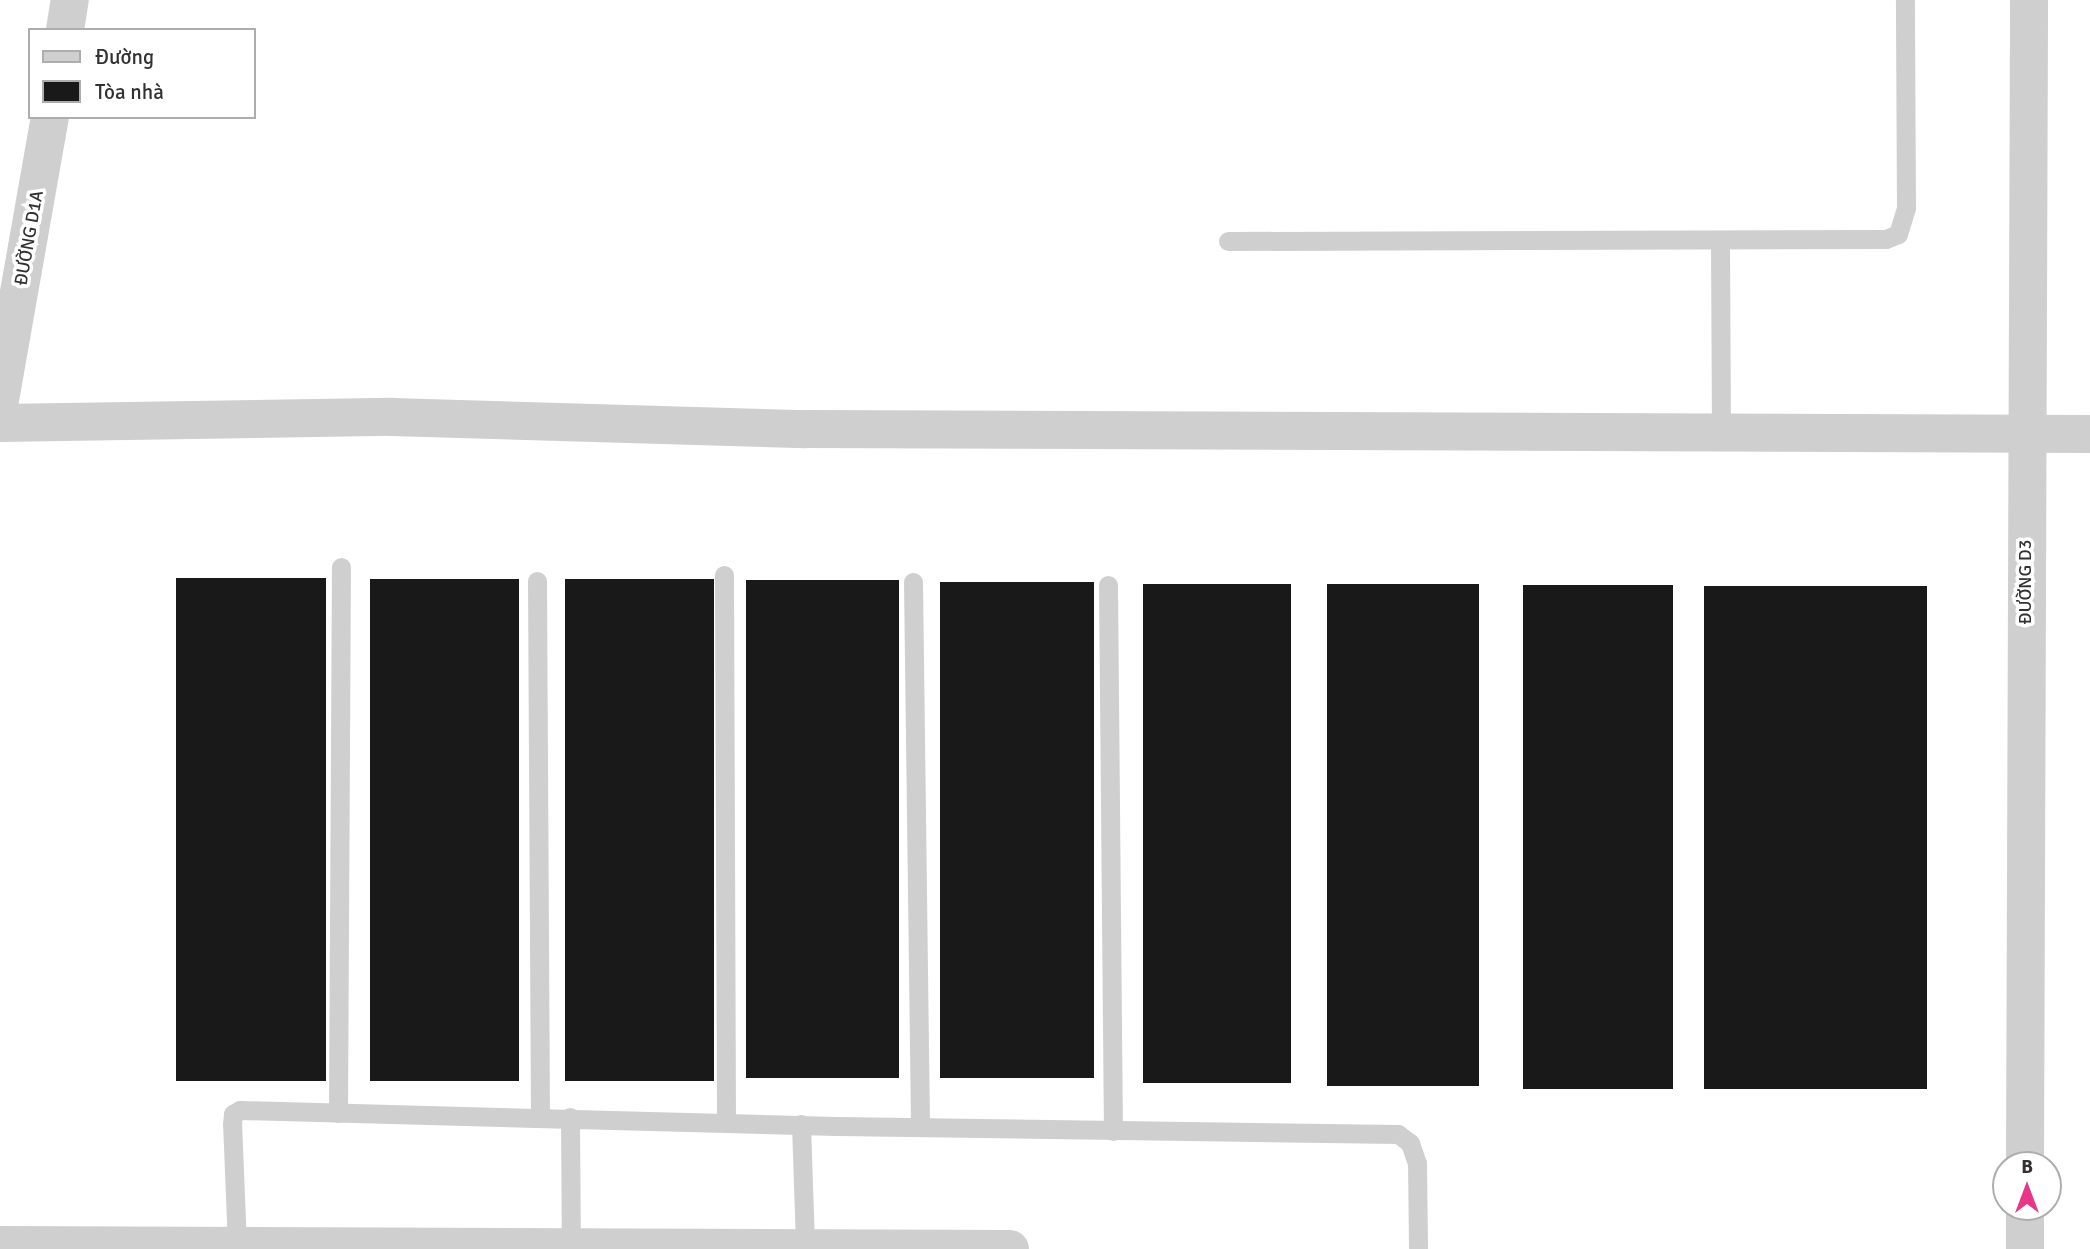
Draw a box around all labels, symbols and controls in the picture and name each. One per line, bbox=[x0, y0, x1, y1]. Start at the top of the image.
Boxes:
legend bbox=[28, 28, 256, 119]
text: Đường bbox=[95, 44, 154, 70]
text: Tòa nhà bbox=[95, 79, 164, 105]
street label: ĐƯỜNG D1A bbox=[10, 189, 48, 287]
street label: ĐƯỜNG D3 bbox=[2014, 540, 2036, 624]
north arrow bbox=[1992, 1151, 2062, 1221]
text: B bbox=[2021, 1155, 2033, 1179]

